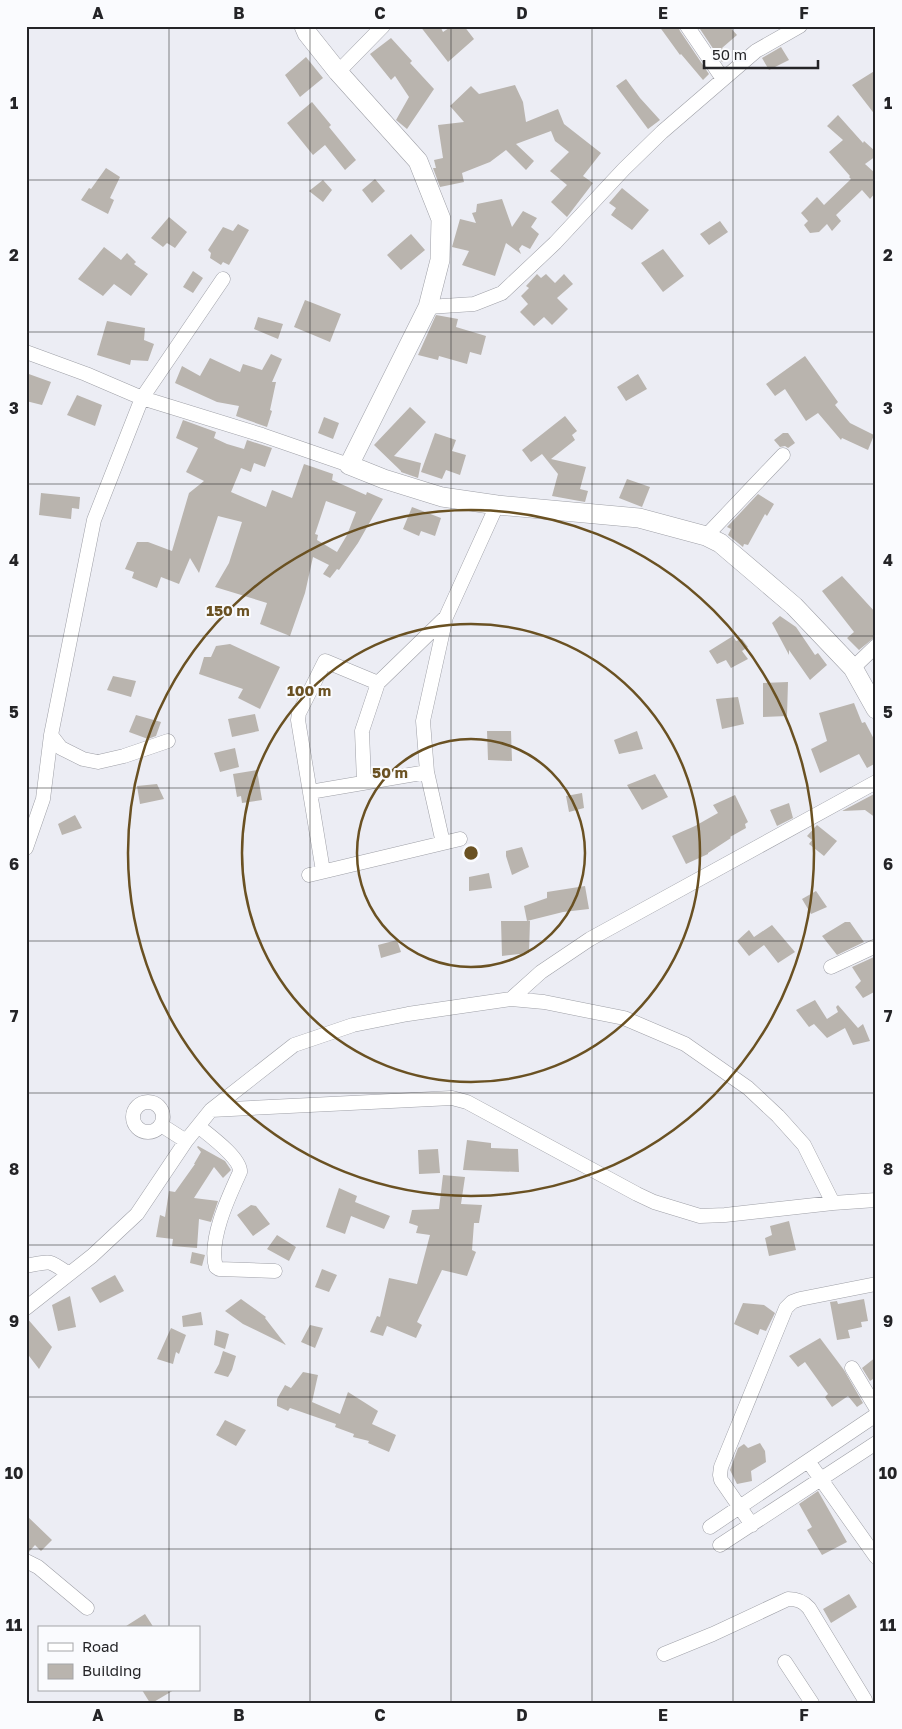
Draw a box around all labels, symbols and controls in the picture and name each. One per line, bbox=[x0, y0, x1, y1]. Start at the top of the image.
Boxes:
text: A bbox=[92, 3, 104, 23]
text: B bbox=[233, 3, 245, 23]
text: C bbox=[374, 3, 386, 23]
text: D bbox=[516, 3, 528, 23]
text: E bbox=[658, 3, 668, 23]
text: F bbox=[799, 3, 809, 23]
scale bar bbox=[704, 38, 818, 70]
text: 50 m bbox=[712, 45, 747, 63]
text: 1 bbox=[10, 93, 18, 113]
text: 1 bbox=[884, 93, 892, 113]
text: 2 bbox=[9, 245, 19, 265]
text: 2 bbox=[883, 245, 893, 265]
text: 3 bbox=[9, 398, 19, 418]
text: 3 bbox=[883, 398, 893, 418]
text: 4 bbox=[9, 550, 19, 570]
text: 4 bbox=[883, 550, 893, 570]
text: 150 m bbox=[206, 601, 250, 619]
text: 100 m bbox=[287, 681, 331, 699]
text: 5 bbox=[9, 702, 19, 722]
text: 5 bbox=[883, 702, 893, 722]
text: 50 m bbox=[372, 763, 408, 781]
centre of rings bbox=[462, 844, 480, 862]
text: 6 bbox=[9, 854, 19, 874]
text: 6 bbox=[883, 854, 893, 874]
text: 7 bbox=[10, 1006, 19, 1026]
text: 7 bbox=[884, 1006, 893, 1026]
text: 8 bbox=[9, 1159, 19, 1179]
text: 8 bbox=[883, 1159, 893, 1179]
text: 9 bbox=[9, 1311, 19, 1331]
text: 9 bbox=[883, 1311, 893, 1331]
text: 10 bbox=[5, 1463, 23, 1483]
text: 10 bbox=[879, 1463, 897, 1483]
text: 11 bbox=[6, 1615, 22, 1635]
text: 11 bbox=[880, 1615, 896, 1635]
legend bbox=[38, 1626, 200, 1692]
text: Road bbox=[82, 1637, 119, 1655]
text: Building bbox=[82, 1661, 142, 1679]
text: A bbox=[92, 1705, 104, 1725]
text: B bbox=[233, 1705, 245, 1725]
text: C bbox=[374, 1705, 386, 1725]
text: D bbox=[516, 1705, 528, 1725]
text: E bbox=[658, 1705, 668, 1725]
text: F bbox=[799, 1705, 809, 1725]

